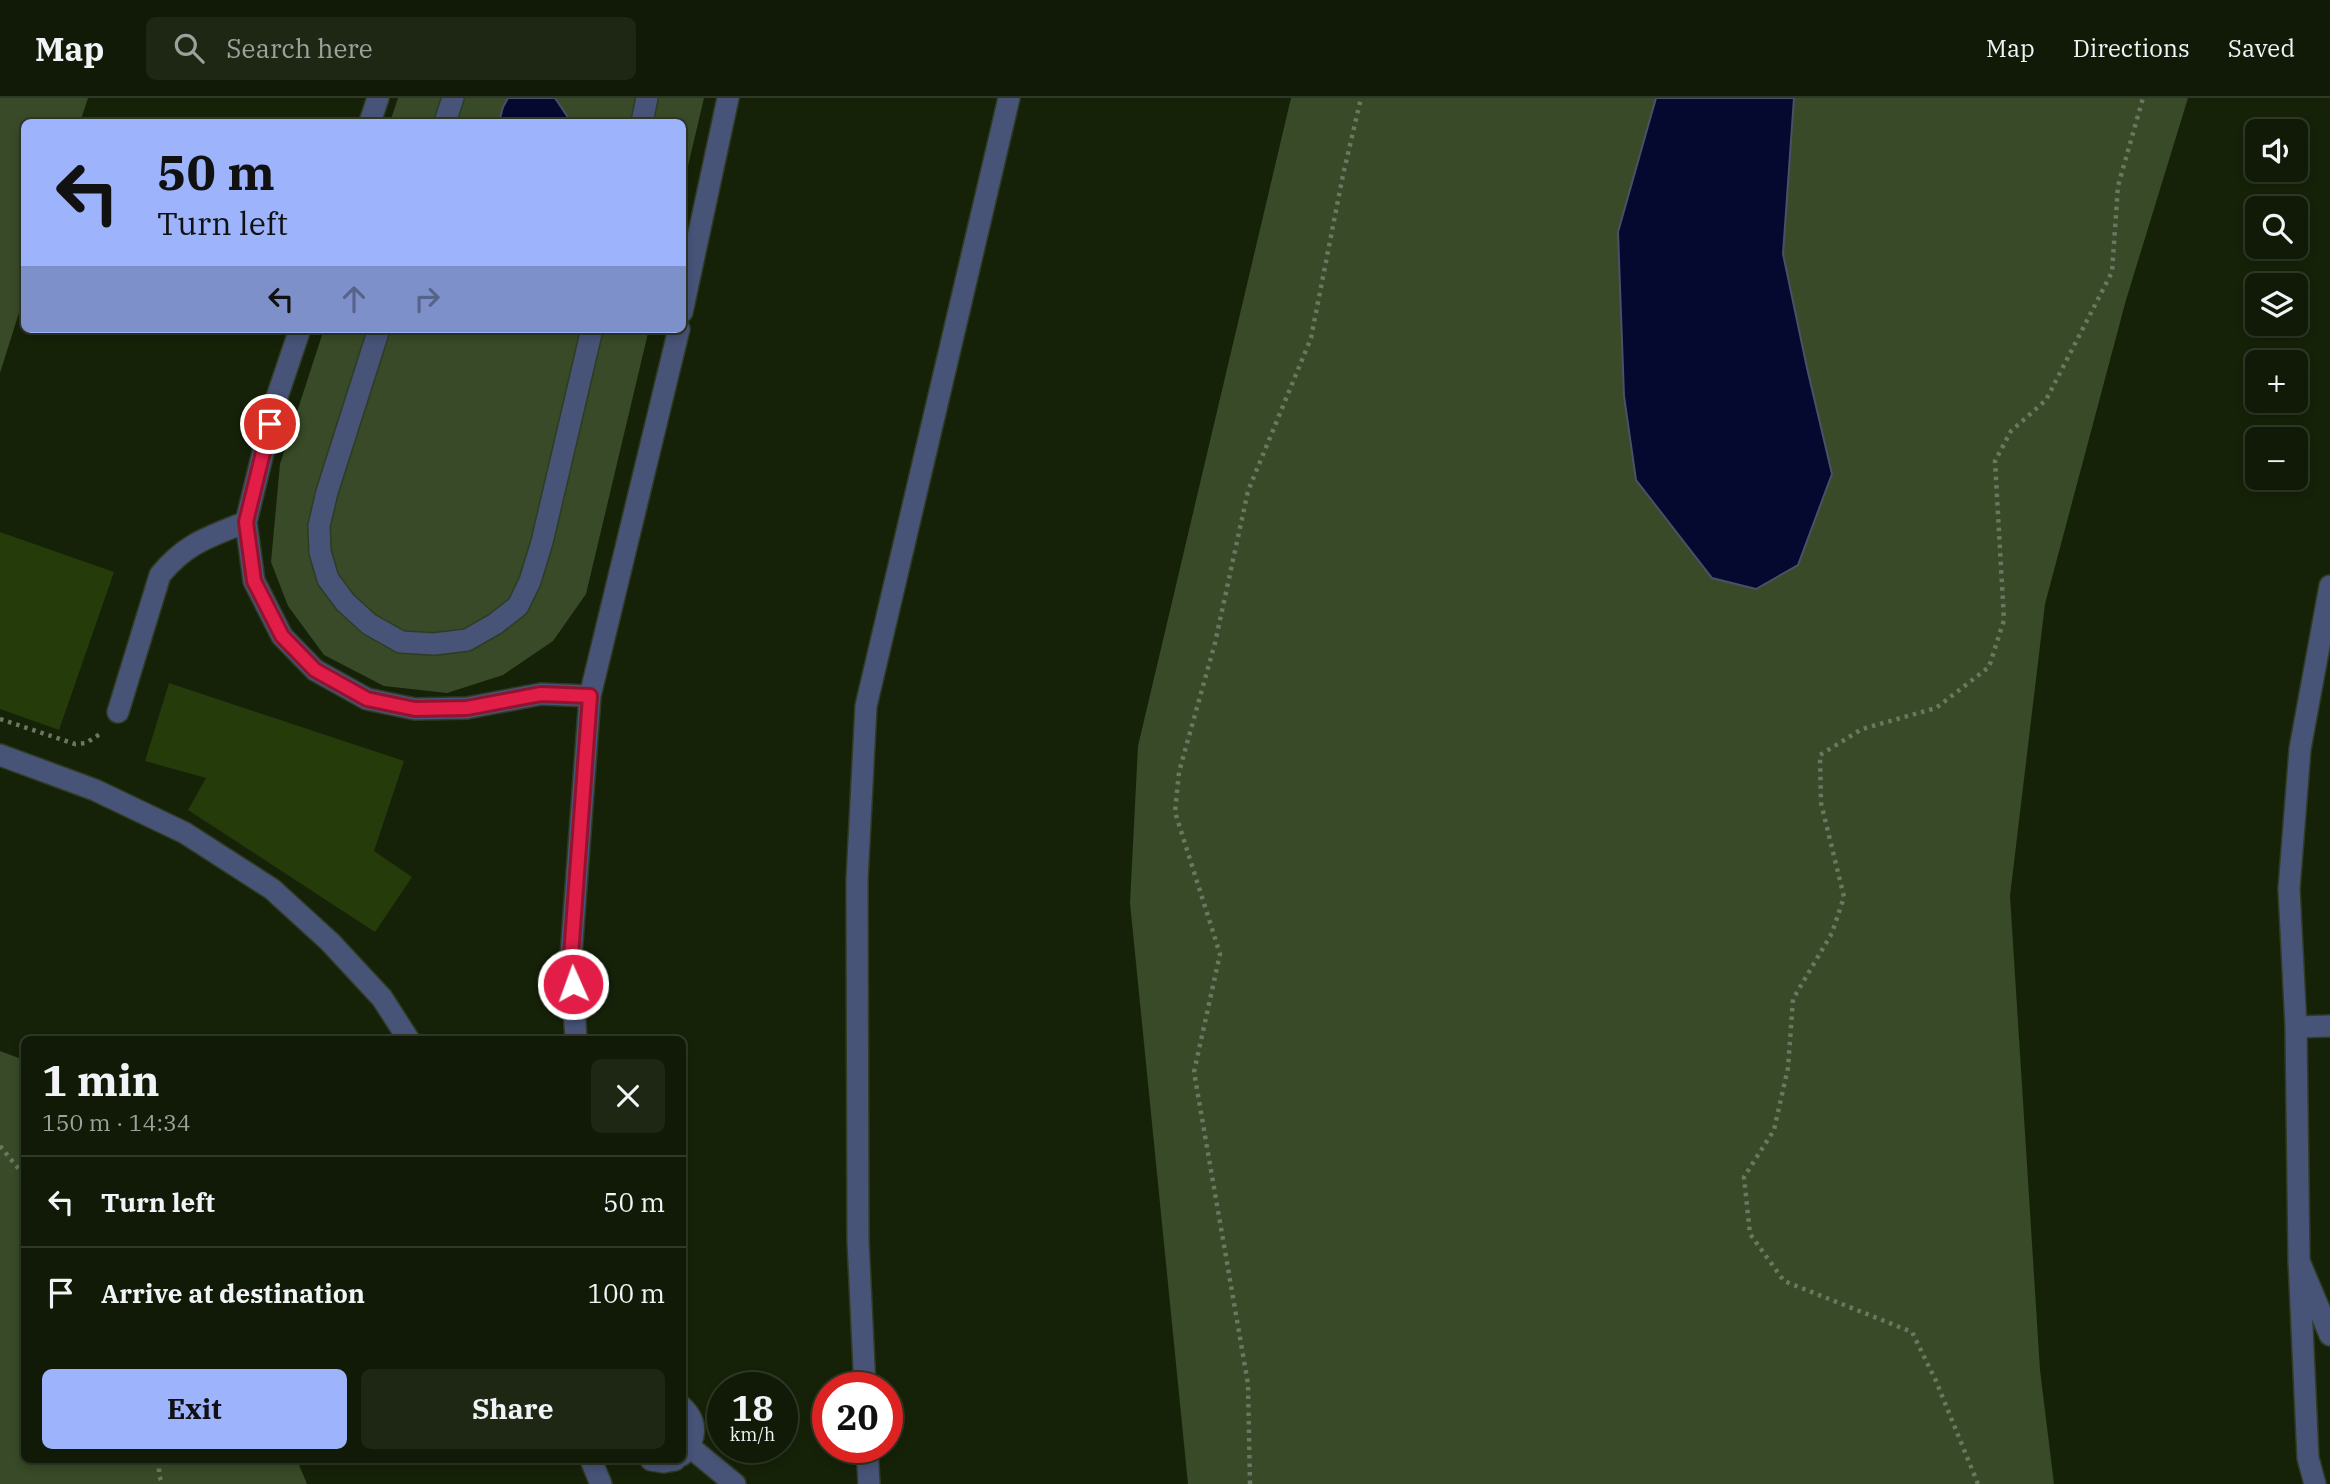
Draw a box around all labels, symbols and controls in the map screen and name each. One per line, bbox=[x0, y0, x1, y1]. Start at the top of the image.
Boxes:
search box bbox=[146, 17, 636, 80]
text: Map bbox=[35, 27, 104, 70]
icon: search bbox=[170, 29, 208, 67]
text: Search here bbox=[226, 31, 373, 65]
text: Map bbox=[1986, 32, 2035, 64]
text: Directions bbox=[2073, 32, 2190, 64]
text: Saved bbox=[2228, 32, 2295, 64]
map controls bbox=[2245, 119, 2308, 490]
button: sound bbox=[2245, 119, 2308, 182]
text: 50 m bbox=[157, 140, 275, 203]
icon: left bbox=[42, 147, 133, 238]
button: search bbox=[2245, 196, 2308, 259]
text: Turn left bbox=[157, 202, 288, 244]
button: layers bbox=[2245, 273, 2308, 336]
icon: left bbox=[262, 280, 300, 318]
icon: ahead bbox=[335, 280, 373, 318]
icon: right bbox=[408, 280, 446, 318]
button: + bbox=[2245, 350, 2308, 413]
pin bbox=[240, 394, 300, 454]
icon: arrive bbox=[251, 405, 289, 443]
button: − bbox=[2245, 427, 2308, 490]
position arrow bbox=[536, 947, 610, 1021]
text: 1 min bbox=[42, 1053, 160, 1108]
button: close bbox=[591, 1059, 665, 1133]
text: 150 m · 14:34 bbox=[42, 1107, 191, 1137]
icon: left bbox=[42, 1183, 80, 1221]
text: Turn left bbox=[101, 1185, 215, 1219]
text: 50 m bbox=[603, 1185, 665, 1219]
icon: arrive bbox=[42, 1274, 80, 1312]
text: Arrive at destination bbox=[101, 1276, 365, 1310]
text: 100 m bbox=[587, 1276, 665, 1310]
button: Exit bbox=[42, 1369, 347, 1449]
button: Share bbox=[361, 1369, 665, 1449]
speed limit sign: 20 bbox=[812, 1372, 903, 1463]
text: 18 bbox=[731, 1385, 774, 1431]
text: km/h bbox=[730, 1423, 775, 1446]

